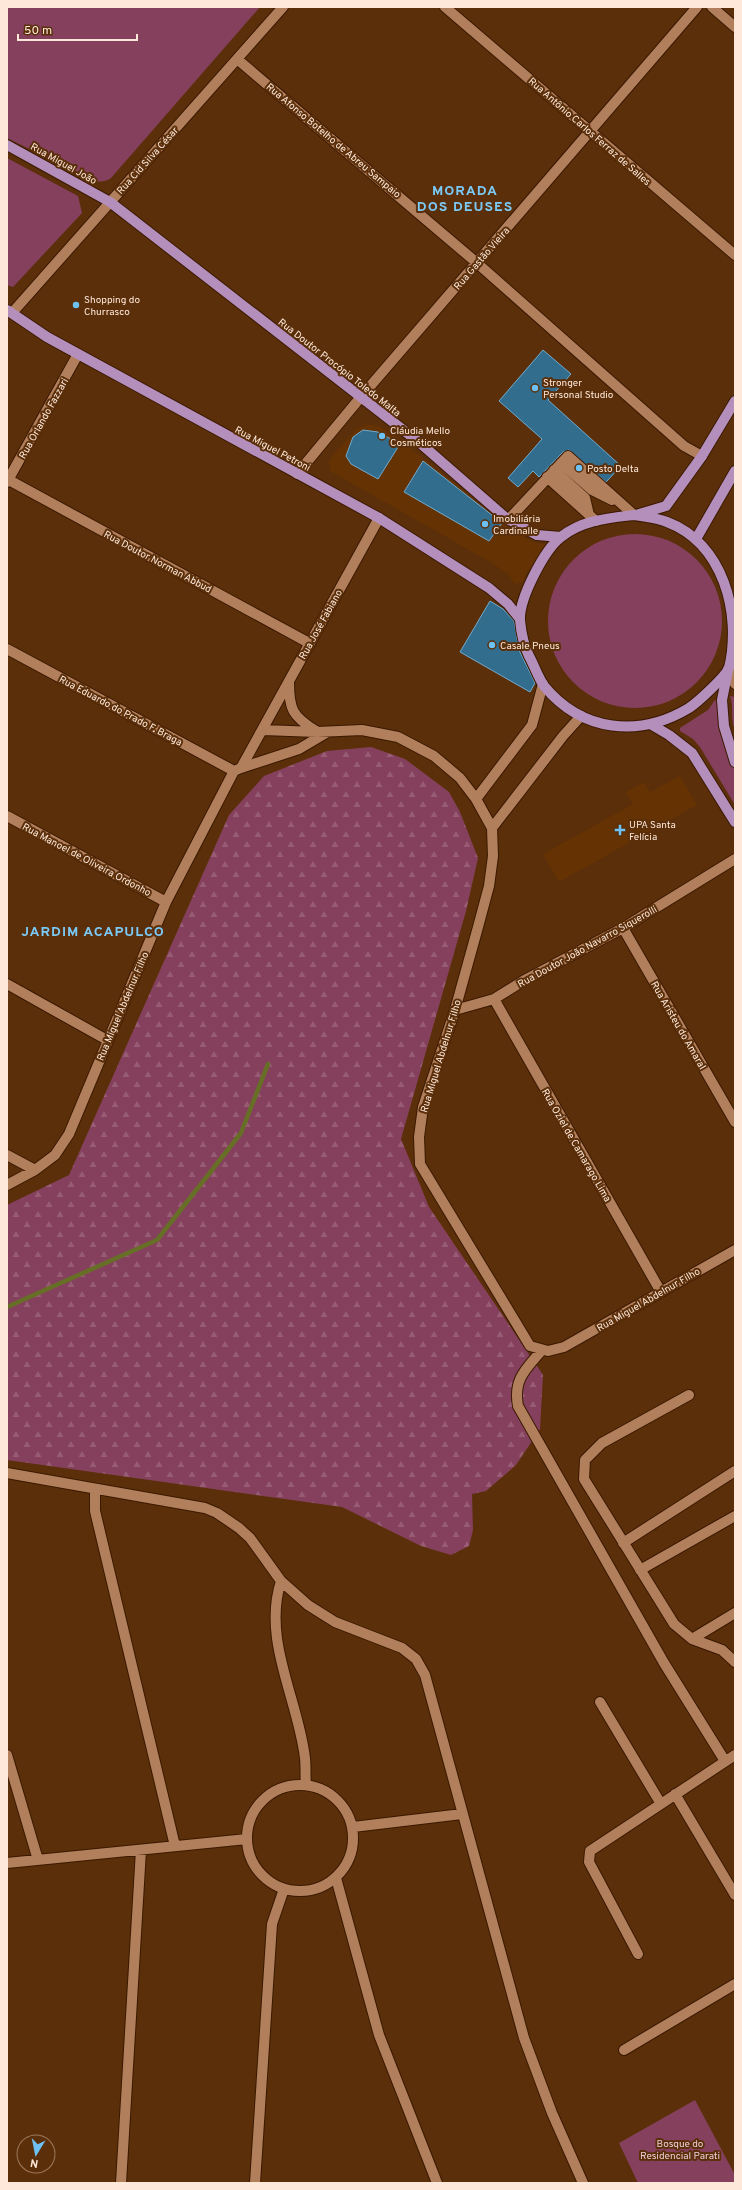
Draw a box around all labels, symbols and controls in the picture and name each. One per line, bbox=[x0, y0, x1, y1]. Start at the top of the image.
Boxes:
scale bar bbox=[18, 16, 137, 42]
text: 50 m bbox=[24, 23, 52, 39]
street label: Rua Antônio Carlos Ferraz de Salles bbox=[525, 75, 653, 189]
street label: Rua Afonso Botelho de Abreu Sampaio bbox=[263, 81, 403, 202]
street label: Rua Cid Silva César bbox=[114, 125, 182, 197]
street label: Rua Miguel João bbox=[28, 141, 99, 188]
district label: MORADA DOS DEUSES bbox=[417, 183, 513, 216]
street label: Rua Gastão Vieira bbox=[451, 225, 513, 293]
place label: Shopping do Churrasco bbox=[84, 294, 140, 319]
marker: Shopping do Churrasco bbox=[71, 300, 81, 310]
street label: Rua Doutor Procópio Toledo Malta bbox=[275, 316, 403, 420]
street label: Rua Orlando Fazzari bbox=[17, 376, 72, 461]
place label: Stronger Personal Studio bbox=[543, 377, 614, 402]
marker: Stronger Personal Studio bbox=[530, 383, 540, 393]
street label: Rua Miguel Petroni bbox=[232, 424, 313, 475]
place label: Cláudia Mello Cosméticos bbox=[390, 425, 450, 450]
marker: Cláudia Mello Cosméticos bbox=[377, 431, 387, 441]
marker: Posto Delta bbox=[574, 463, 584, 473]
place label: Posto Delta bbox=[587, 463, 639, 476]
place label: Imobiliária Cardinalle bbox=[493, 513, 540, 538]
marker: Imobiliária Cardinalle bbox=[480, 519, 490, 529]
street label: Rua Doutor Norman Abbud bbox=[101, 528, 213, 596]
street label: Rua José Fabiano bbox=[297, 587, 346, 662]
marker: Casale Pneus bbox=[487, 640, 497, 650]
place label: Casale Pneus bbox=[500, 640, 560, 653]
street label: Rua Eduardo do Prado F. Braga bbox=[56, 673, 184, 749]
place label: UPA Santa Felícia bbox=[629, 819, 676, 844]
street label: Rua Manoel de Oliveira Ordonho bbox=[20, 821, 153, 900]
marker: UPA Santa Felícia bbox=[614, 824, 626, 836]
street label: Rua Doutor João Navarro Siquerolli bbox=[516, 903, 660, 991]
district label: JARDIM ACAPULCO bbox=[21, 924, 165, 941]
street label: Rua Miguel Abdelnur Filho bbox=[94, 950, 152, 1063]
street label: Rua Aristeu do Amaral bbox=[647, 979, 708, 1072]
street label: Rua Miguel Abdelnur Filho bbox=[418, 998, 465, 1114]
street label: Rua Oziel de Camarago Lima bbox=[538, 1087, 613, 1205]
street label: Rua Miguel Abdelnur Filho bbox=[595, 1265, 703, 1335]
north arrow bbox=[16, 2134, 56, 2174]
park label: Bosque do Residencial Parati bbox=[640, 2138, 720, 2163]
text: N bbox=[29, 2155, 40, 2170]

